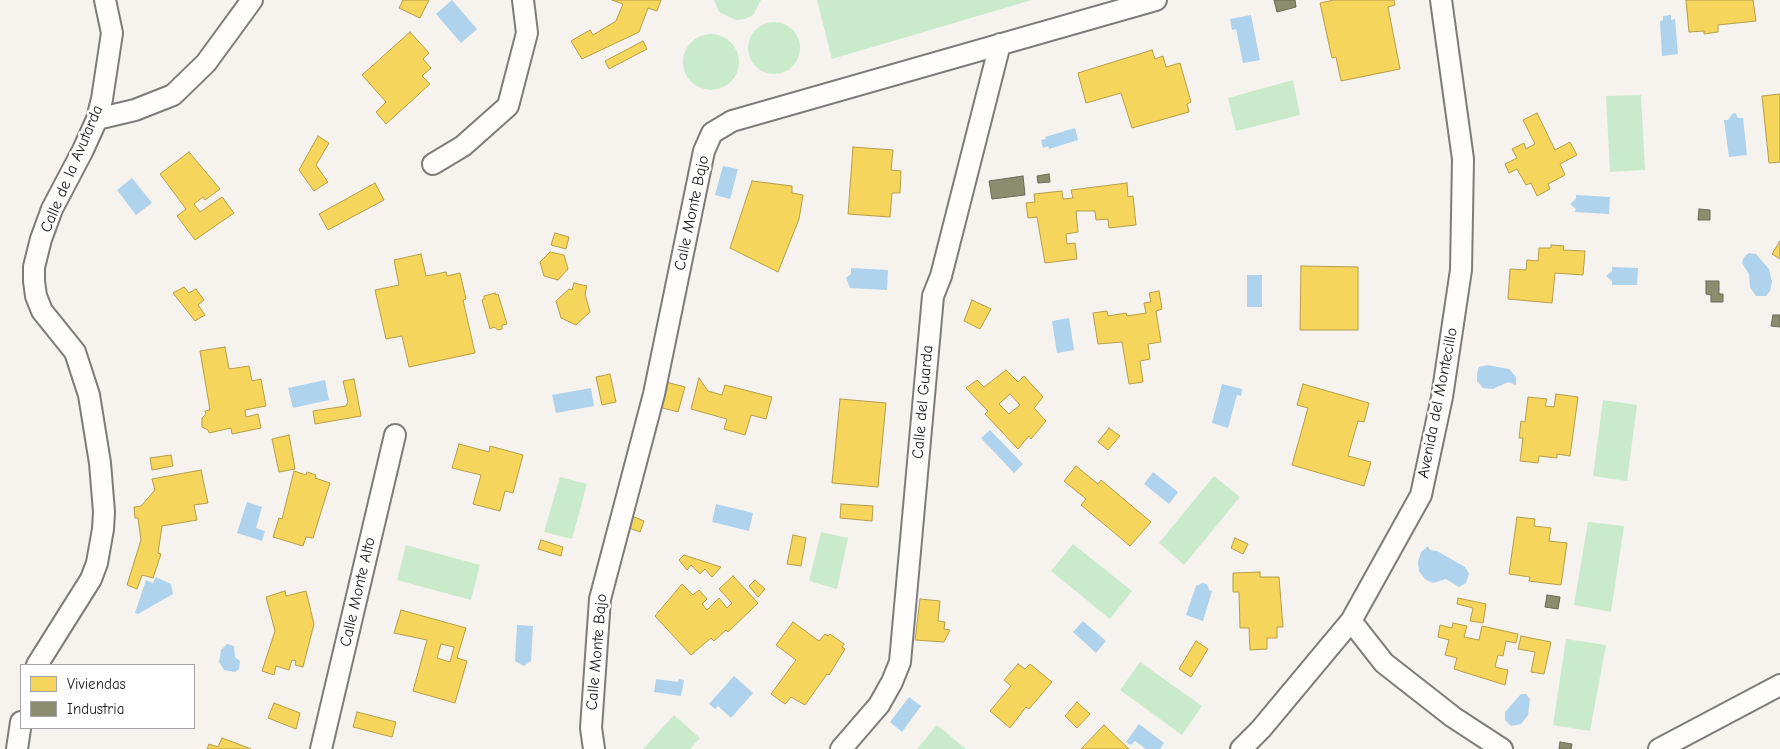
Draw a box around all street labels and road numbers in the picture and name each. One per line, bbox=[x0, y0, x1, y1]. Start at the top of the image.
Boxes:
street label: Calle de la Avutarda bbox=[36, 102, 108, 236]
street label: Calle Monte Bajo bbox=[670, 154, 714, 272]
street label: Avenida del Montecillo bbox=[1414, 326, 1462, 480]
street label: Calle del Guarda bbox=[908, 344, 938, 460]
street label: Calle Monte Alto bbox=[336, 535, 380, 649]
street label: Calle Monte Bajo bbox=[582, 593, 612, 711]

